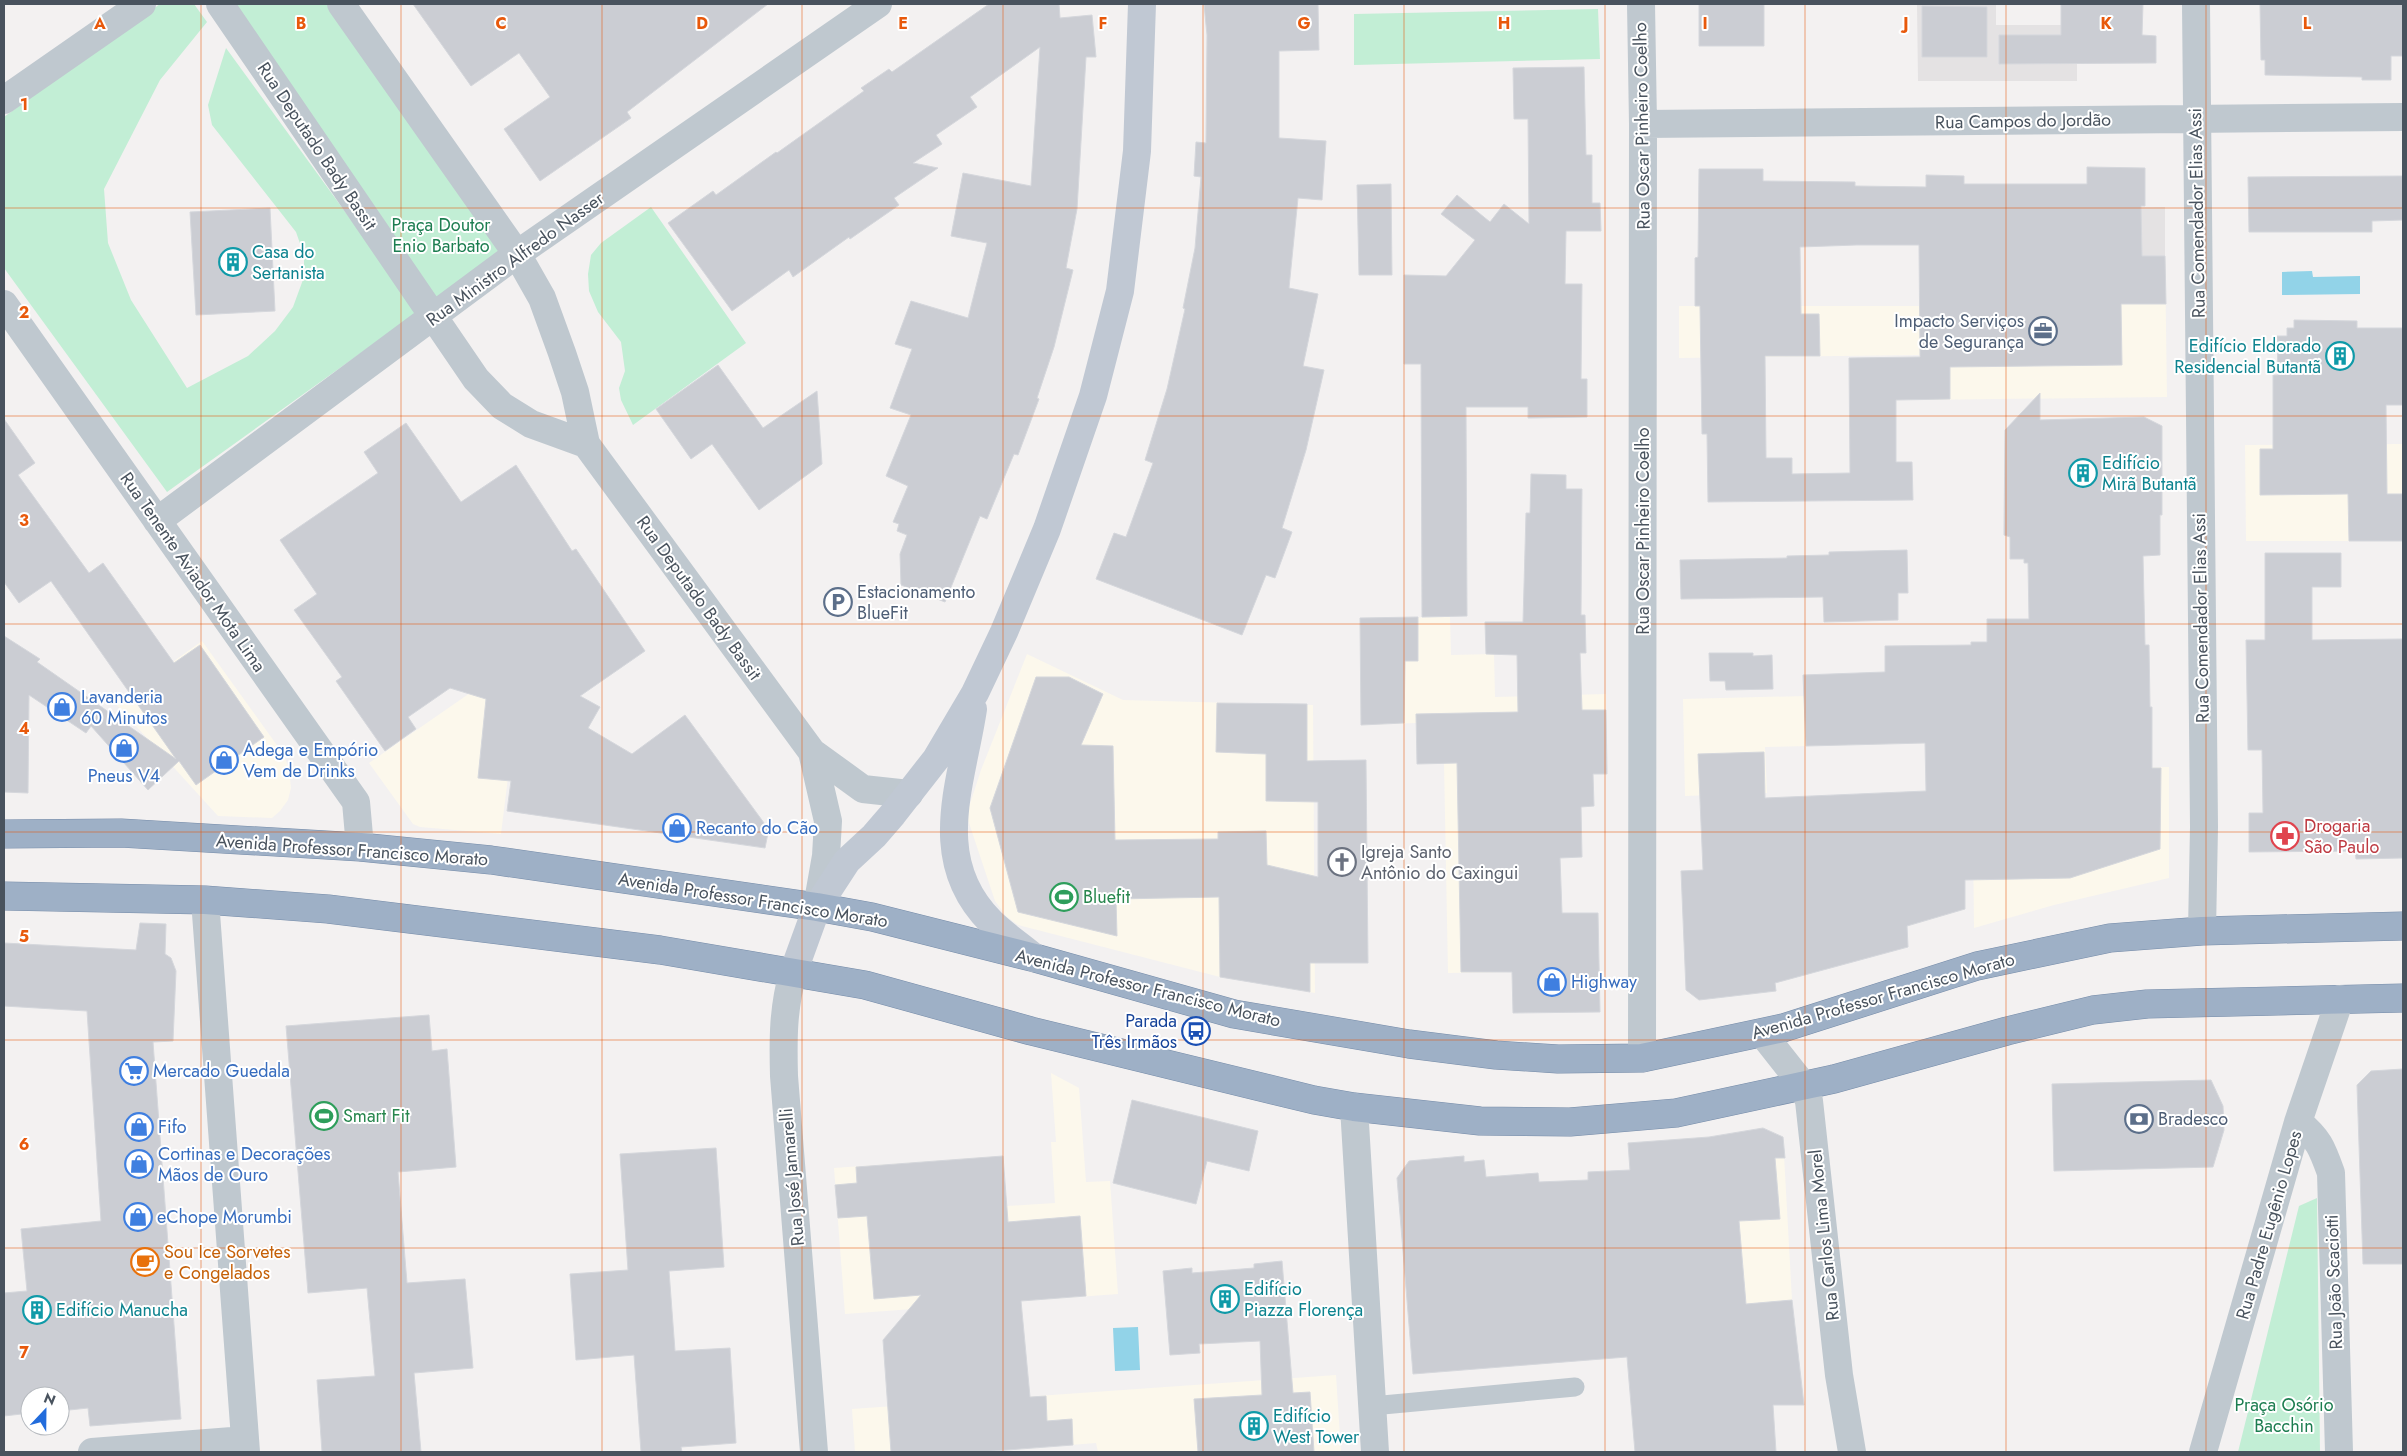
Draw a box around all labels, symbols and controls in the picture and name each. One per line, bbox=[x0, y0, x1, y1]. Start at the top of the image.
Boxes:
text: A bbox=[93, 12, 106, 35]
text: B bbox=[296, 12, 306, 35]
text: C bbox=[495, 12, 507, 35]
text: D bbox=[696, 12, 708, 35]
text: E bbox=[898, 12, 908, 35]
text: F bbox=[1099, 12, 1107, 35]
text: G bbox=[1297, 12, 1311, 35]
text: H bbox=[1498, 12, 1510, 35]
text: I bbox=[1702, 12, 1708, 35]
text: J bbox=[1900, 12, 1909, 35]
text: K bbox=[2100, 12, 2112, 35]
text: L bbox=[2303, 12, 2312, 35]
street label: Rua Oscar Pinheiro Coelho bbox=[1627, 22, 1657, 230]
street label: Rua Deputado Bady Bassit bbox=[251, 57, 383, 236]
text: 1 bbox=[20, 93, 28, 116]
street label: Rua Campos do Jordão bbox=[1935, 106, 2111, 136]
street label: Rua Comendador Elias Assi bbox=[2182, 108, 2212, 318]
street label: Rua Ministro Alfredo Nasser bbox=[421, 185, 610, 332]
park label: Praça Doutor Enio Barbato bbox=[392, 212, 491, 259]
place label: Casa do Sertanista bbox=[252, 239, 325, 286]
building icon: Casa do Sertanista bbox=[218, 247, 248, 277]
text: 2 bbox=[19, 301, 29, 324]
place label: Impacto Serviços de Segurança bbox=[1894, 308, 2024, 355]
office icon: Impacto Serviços de Segurança bbox=[2028, 316, 2058, 346]
place label: Edifício Eldorado Residencial Butantã bbox=[2174, 333, 2321, 380]
building icon: Edifício Eldorado Residencial Butantã bbox=[2325, 341, 2355, 371]
street label: Rua Oscar Pinheiro Coelho bbox=[1630, 427, 1656, 635]
place label: Edifício Mirã Butantã bbox=[2102, 450, 2197, 497]
building icon: Edifício Mirã Butantã bbox=[2068, 458, 2098, 488]
street label: Rua Tenente Aviador Mota Lima bbox=[114, 467, 272, 677]
text: 3 bbox=[19, 509, 29, 532]
street label: Rua Deputado Bady Bassit bbox=[630, 510, 768, 686]
street label: Rua Comendador Elias Assi bbox=[2186, 513, 2216, 723]
place label: Estacionamento BlueFit bbox=[857, 579, 975, 626]
parking icon: Estacionamento BlueFit bbox=[823, 587, 853, 617]
place label: Lavanderia 60 Minutos bbox=[81, 684, 167, 731]
shop icon: Lavanderia 60 Minutos bbox=[47, 692, 77, 722]
text: 4 bbox=[18, 717, 30, 740]
shop icon: Pneus V4 bbox=[109, 733, 139, 763]
place label: Adega e Empório Vem de Drinks bbox=[243, 737, 378, 784]
shop icon: Adega e Empório Vem de Drinks bbox=[209, 745, 239, 775]
place label: Pneus V4 bbox=[88, 763, 160, 789]
shop icon: Recanto do Cão bbox=[662, 813, 692, 843]
place label: Drogaria São Paulo bbox=[2304, 813, 2379, 860]
place label: Recanto do Cão bbox=[696, 815, 818, 841]
pharmacy icon: Drogaria São Paulo bbox=[2270, 821, 2300, 851]
street label: Avenida Professor Francisco Morato bbox=[215, 828, 489, 872]
place label: Igreja Santo Antônio do Caxingui bbox=[1361, 839, 1518, 886]
church icon: Igreja Santo Antônio do Caxingui bbox=[1327, 847, 1357, 877]
street label: Avenida Professor Francisco Morato bbox=[616, 866, 890, 934]
sports icon: Bluefit bbox=[1049, 882, 1079, 912]
place label: Bluefit bbox=[1083, 884, 1131, 910]
text: 5 bbox=[19, 925, 29, 948]
street label: Avenida Professor Francisco Morato bbox=[1013, 942, 1284, 1034]
street label: Avenida Professor Francisco Morato bbox=[1748, 946, 2018, 1046]
shop icon: Highway bbox=[1537, 967, 1567, 997]
place label: Highway bbox=[1571, 969, 1637, 995]
place label: Parada Três Irmãos bbox=[1092, 1008, 1177, 1055]
bus stop icon: Parada Três Irmãos bbox=[1181, 1016, 1211, 1046]
supermarket icon: Mercado Guedala bbox=[119, 1056, 149, 1086]
place label: Mercado Guedala bbox=[153, 1058, 290, 1084]
sports icon: Smart Fit bbox=[309, 1101, 339, 1131]
place label: Smart Fit bbox=[343, 1103, 410, 1129]
bank icon: Bradesco bbox=[2124, 1104, 2154, 1134]
place label: Bradesco bbox=[2158, 1106, 2228, 1132]
street label: Rua José Jannarelli bbox=[773, 1107, 811, 1247]
shop icon: Fifo bbox=[124, 1112, 154, 1142]
place label: Fifo bbox=[158, 1114, 187, 1140]
street label: Rua Padre Eugênio Lopes bbox=[2230, 1128, 2308, 1322]
text: 6 bbox=[19, 1133, 29, 1156]
place label: Cortinas e Decorações Mãos de Ouro bbox=[158, 1141, 331, 1188]
street label: Rua Carlos Lima Morel bbox=[1802, 1148, 1846, 1322]
shop icon: Cortinas e Decorações Mãos de Ouro bbox=[124, 1149, 154, 1179]
shop icon: eChope Morumbi bbox=[123, 1202, 153, 1232]
place label: eChope Morumbi bbox=[157, 1204, 292, 1230]
street label: Rua João Scaciotti bbox=[2319, 1214, 2349, 1350]
place label: Sou Ice Sorvetes e Congelados bbox=[164, 1239, 290, 1286]
cafe icon: Sou Ice Sorvetes e Congelados bbox=[130, 1247, 160, 1277]
place label: Edifício Piazza Florença bbox=[1244, 1276, 1363, 1323]
building icon: Edifício Piazza Florença bbox=[1210, 1284, 1240, 1314]
building icon: Edifício Manucha bbox=[22, 1295, 52, 1325]
place label: Edifício Manucha bbox=[56, 1297, 188, 1323]
text: 7 bbox=[19, 1341, 29, 1364]
north arrow bbox=[20, 1386, 70, 1436]
text: N bbox=[41, 1388, 59, 1410]
park label: Praça Osório Bacchin bbox=[2235, 1392, 2334, 1439]
place label: Edifício West Tower bbox=[1273, 1403, 1360, 1450]
building icon: Edifício West Tower bbox=[1239, 1411, 1269, 1441]

